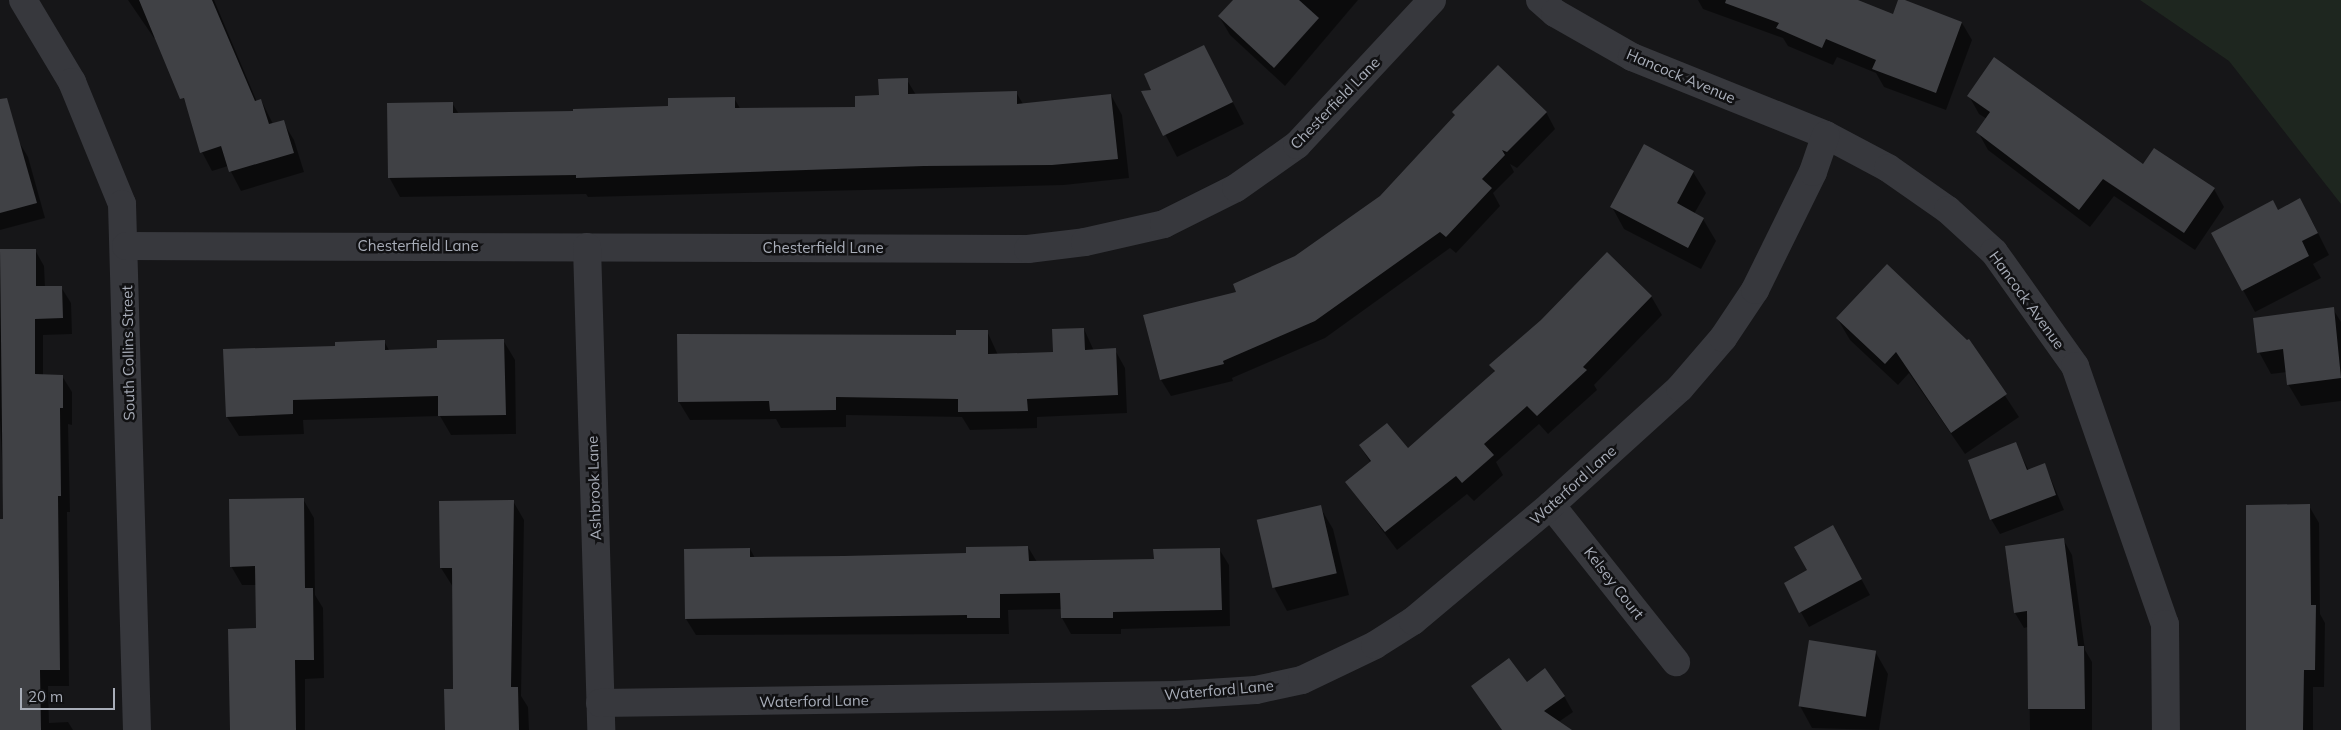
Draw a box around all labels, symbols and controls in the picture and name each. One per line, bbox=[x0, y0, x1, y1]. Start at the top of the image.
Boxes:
street label: Hancock Avenue bbox=[1624, 45, 1738, 107]
street label: Chesterfield Lane bbox=[1286, 53, 1384, 153]
street label: Chesterfield Lane bbox=[357, 237, 479, 255]
street label: Chesterfield Lane bbox=[762, 239, 884, 257]
street label: Hancock Avenue bbox=[1985, 248, 2069, 352]
street label: South Collins Street bbox=[118, 285, 138, 421]
street label: Ashbrook Lane bbox=[583, 436, 605, 540]
street label: Waterford Lane bbox=[1526, 442, 1620, 528]
street label: Kelsey Court bbox=[1580, 543, 1648, 623]
street label: Waterford Lane bbox=[1164, 676, 1274, 704]
scale bar bbox=[22, 678, 118, 710]
text: 20 m bbox=[28, 687, 63, 706]
street label: Waterford Lane bbox=[759, 691, 869, 711]

